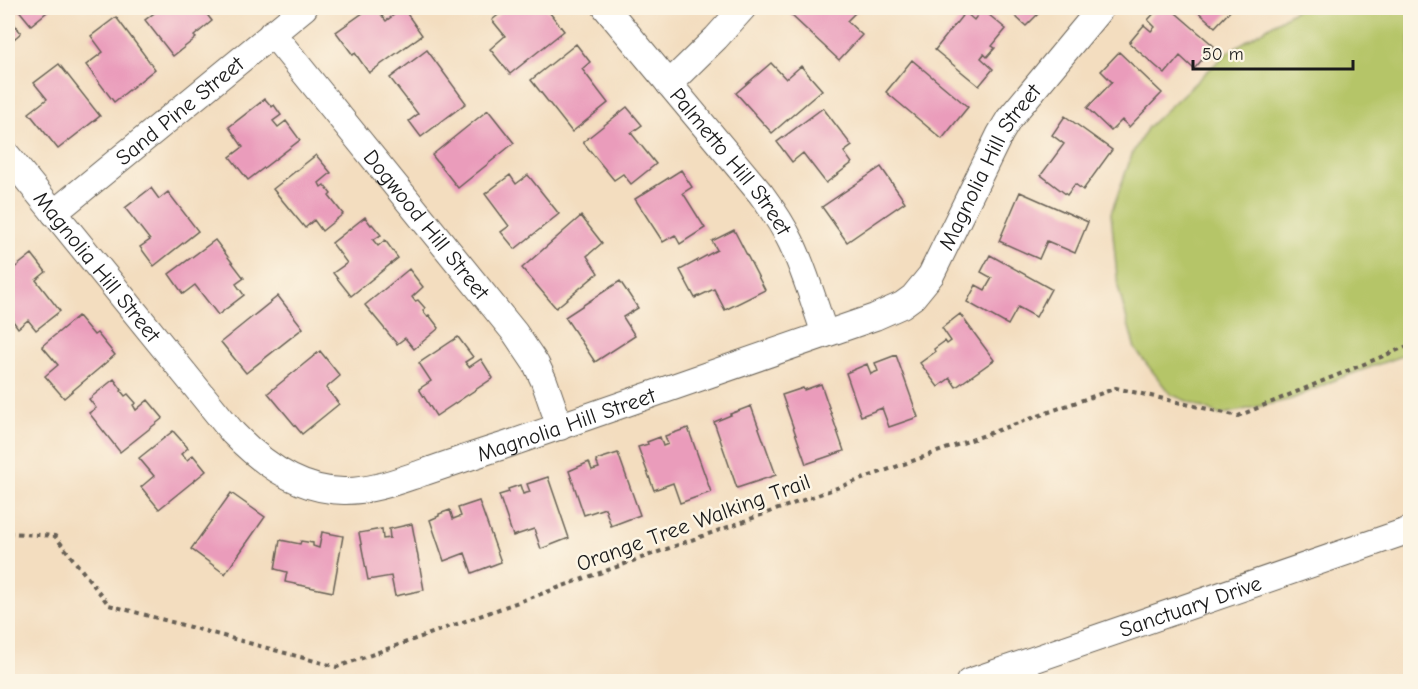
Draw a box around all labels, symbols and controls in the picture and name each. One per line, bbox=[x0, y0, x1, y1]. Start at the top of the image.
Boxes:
scale bar bbox=[1193, 33, 1354, 71]
text: 50 m bbox=[1202, 44, 1244, 65]
street label: Sand Pine Street bbox=[111, 51, 250, 171]
street label: Magnolia Hill Street bbox=[933, 78, 1047, 254]
street label: Palmetto Hill Street bbox=[664, 83, 797, 240]
street label: Dogwood Hill Street bbox=[358, 145, 495, 306]
street label: Magnolia Hill Street bbox=[28, 186, 166, 348]
street label: Magnolia Hill Street bbox=[474, 382, 659, 467]
street label: Orange Tree Walking Trail bbox=[573, 469, 814, 577]
street label: Sanctuary Drive bbox=[1116, 570, 1265, 643]

